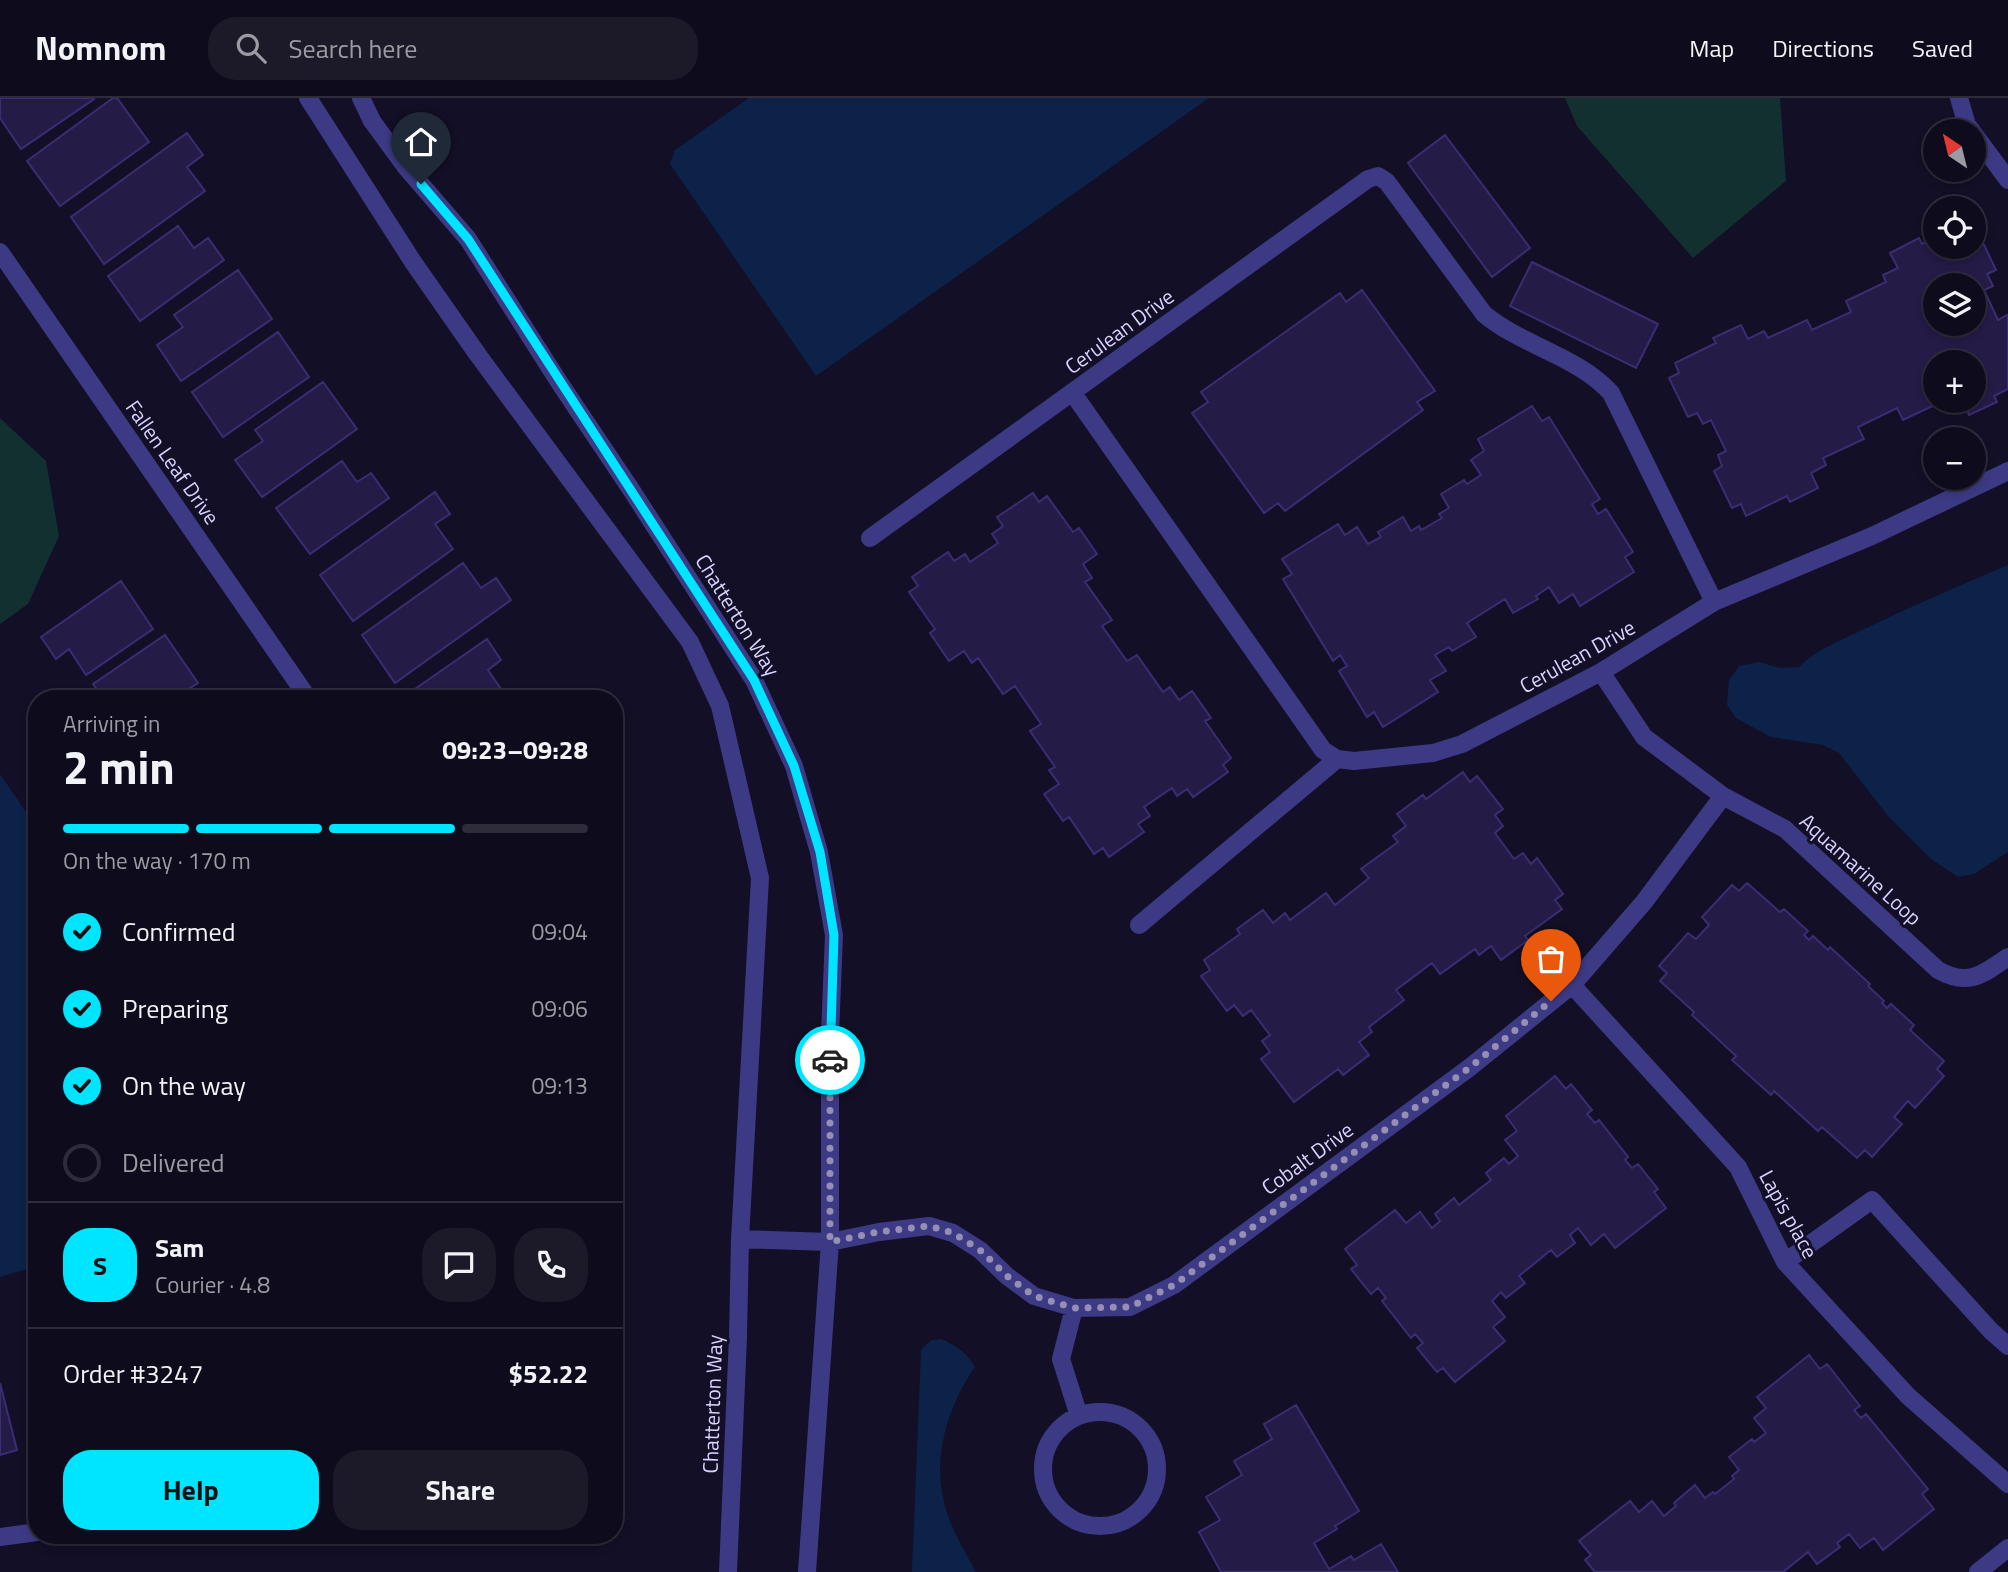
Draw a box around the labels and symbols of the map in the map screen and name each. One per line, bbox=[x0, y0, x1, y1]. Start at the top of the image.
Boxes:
pin bbox=[391, 112, 451, 184]
north arrow bbox=[1923, 119, 1986, 182]
street label: Cerulean Drive bbox=[1058, 280, 1180, 382]
street label: Fallen Leaf Drive bbox=[118, 393, 228, 531]
street label: Chatterton Way bbox=[688, 548, 788, 682]
street label: Cerulean Drive bbox=[1513, 611, 1641, 701]
street label: Aquamarine Loop bbox=[1793, 805, 1929, 933]
pin bbox=[1521, 929, 1581, 1001]
courier bbox=[795, 1025, 865, 1095]
street label: Cobalt Drive bbox=[1254, 1114, 1360, 1202]
street label: Lapis place bbox=[1752, 1164, 1826, 1264]
street label: Chatterton Way bbox=[694, 1334, 730, 1474]

